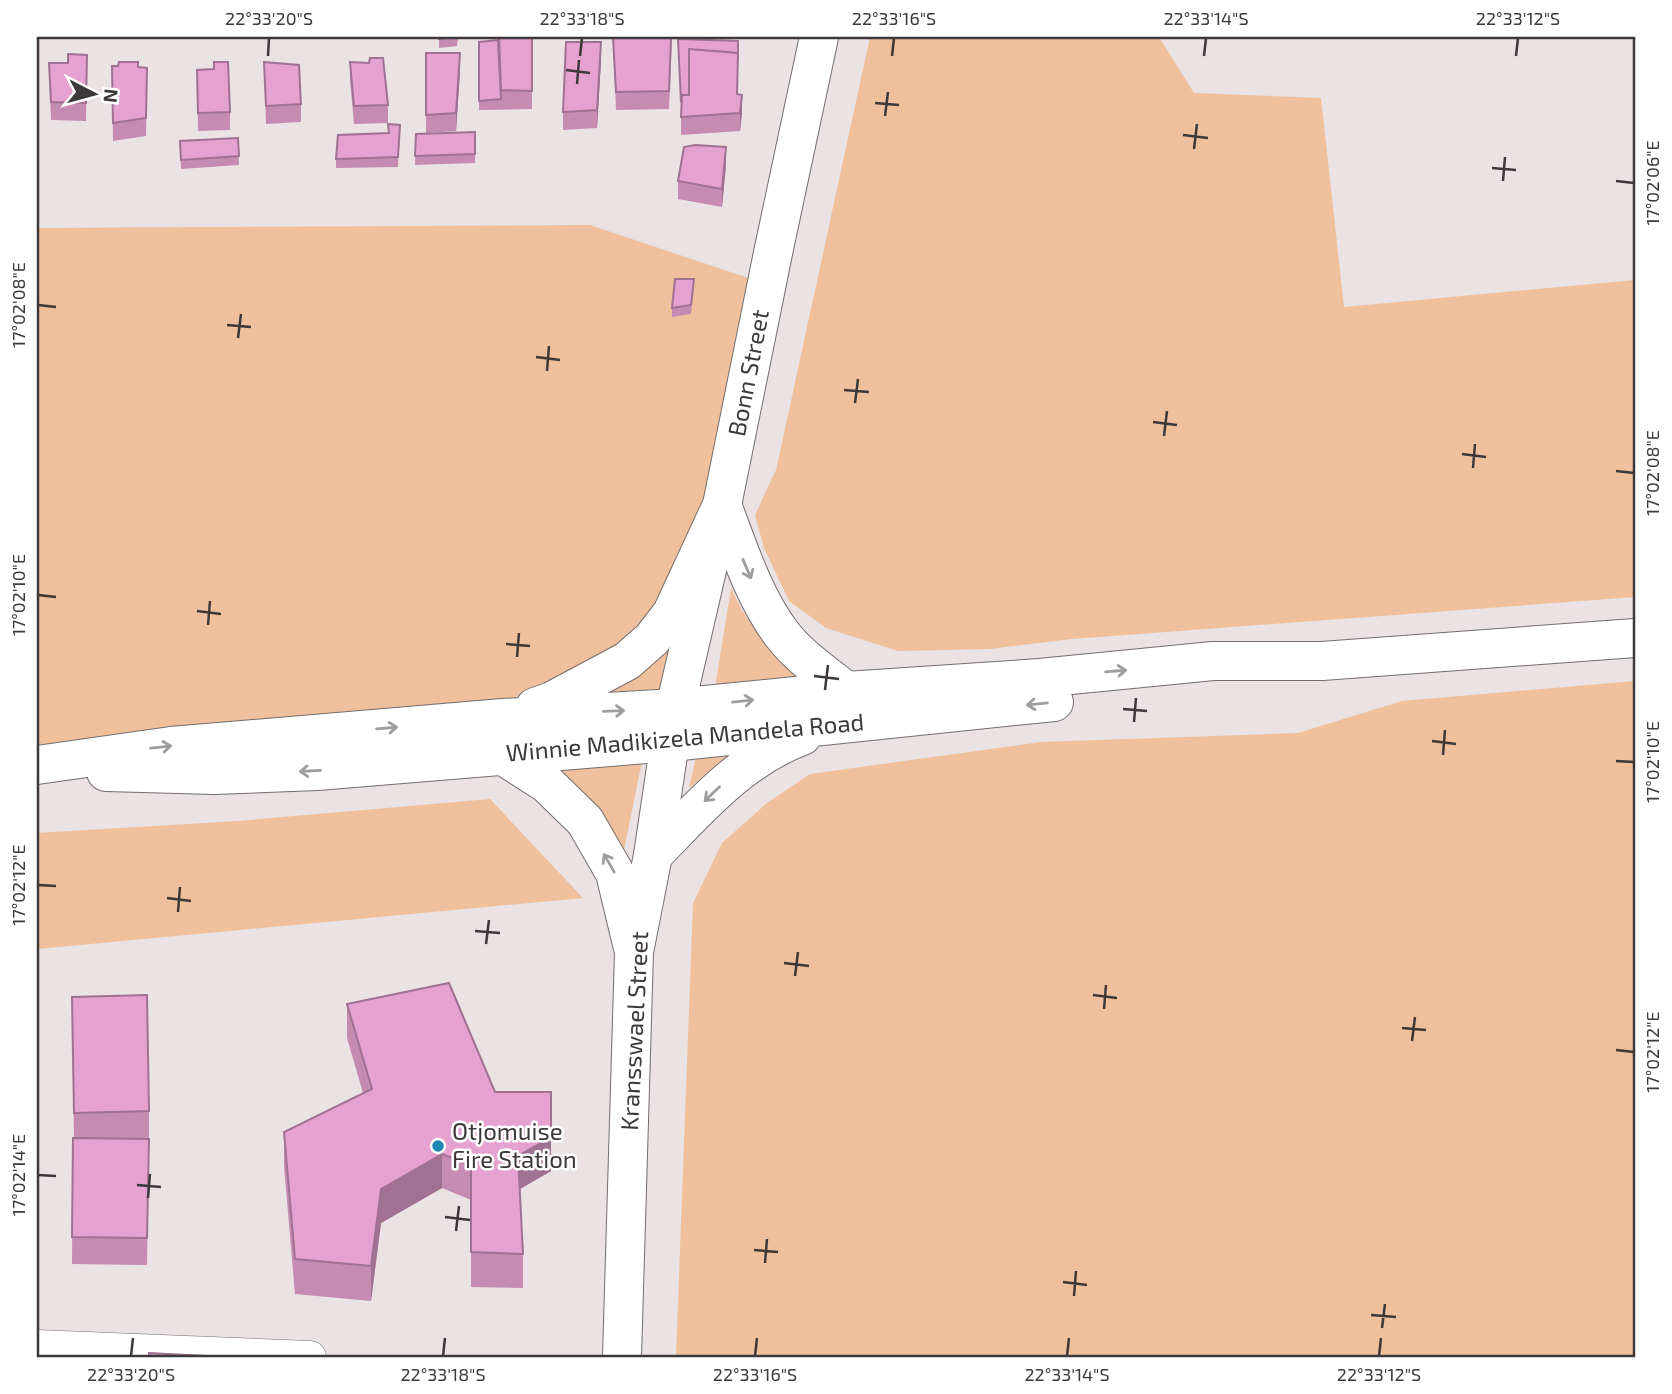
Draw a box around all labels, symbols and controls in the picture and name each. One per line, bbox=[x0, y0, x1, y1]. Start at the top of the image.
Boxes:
text: 22°33'20"S bbox=[225, 7, 313, 29]
text: 22°33'18"S bbox=[539, 7, 625, 29]
text: 22°33'16"S bbox=[852, 7, 936, 29]
text: 22°33'14"S bbox=[1163, 7, 1249, 29]
text: 22°33'12"S bbox=[1476, 7, 1560, 29]
north arrow bbox=[60, 60, 130, 130]
text: N bbox=[99, 88, 124, 104]
text: 17°02'06"E bbox=[1641, 140, 1663, 226]
text: 17°02'08"E bbox=[7, 262, 29, 348]
street label: Bonn Street bbox=[721, 307, 774, 439]
text: 17°02'08"E bbox=[1641, 430, 1663, 516]
text: 17°02'10"E bbox=[7, 554, 29, 636]
one-way arrow bbox=[741, 557, 754, 579]
one-way arrow bbox=[1105, 664, 1127, 677]
one-way arrow bbox=[731, 694, 754, 707]
one-way arrow bbox=[1026, 698, 1049, 711]
one-way arrow bbox=[602, 704, 625, 717]
street label: Winnie Madikizela Mandela Road bbox=[505, 706, 865, 767]
one-way arrow bbox=[375, 721, 398, 734]
text: 17°02'10"E bbox=[1641, 721, 1663, 803]
one-way arrow bbox=[149, 740, 171, 753]
one-way arrow bbox=[299, 765, 321, 778]
one-way arrow bbox=[704, 786, 721, 803]
text: 17°02'12"E bbox=[7, 844, 29, 926]
one-way arrow bbox=[602, 854, 616, 874]
street label: Kransswael Street bbox=[614, 930, 653, 1131]
text: 17°02'12"E bbox=[1641, 1011, 1663, 1093]
place label: Otjomuise Fire Station bbox=[452, 1116, 577, 1173]
text: 17°02'14"E bbox=[7, 1134, 29, 1216]
marker: Otjomuise Fire Station bbox=[430, 1138, 446, 1154]
text: 22°33'20"S bbox=[87, 1363, 175, 1385]
text: 22°33'18"S bbox=[400, 1363, 486, 1385]
text: 22°33'16"S bbox=[713, 1363, 797, 1385]
text: 22°33'14"S bbox=[1024, 1363, 1110, 1385]
text: 22°33'12"S bbox=[1337, 1363, 1421, 1385]

